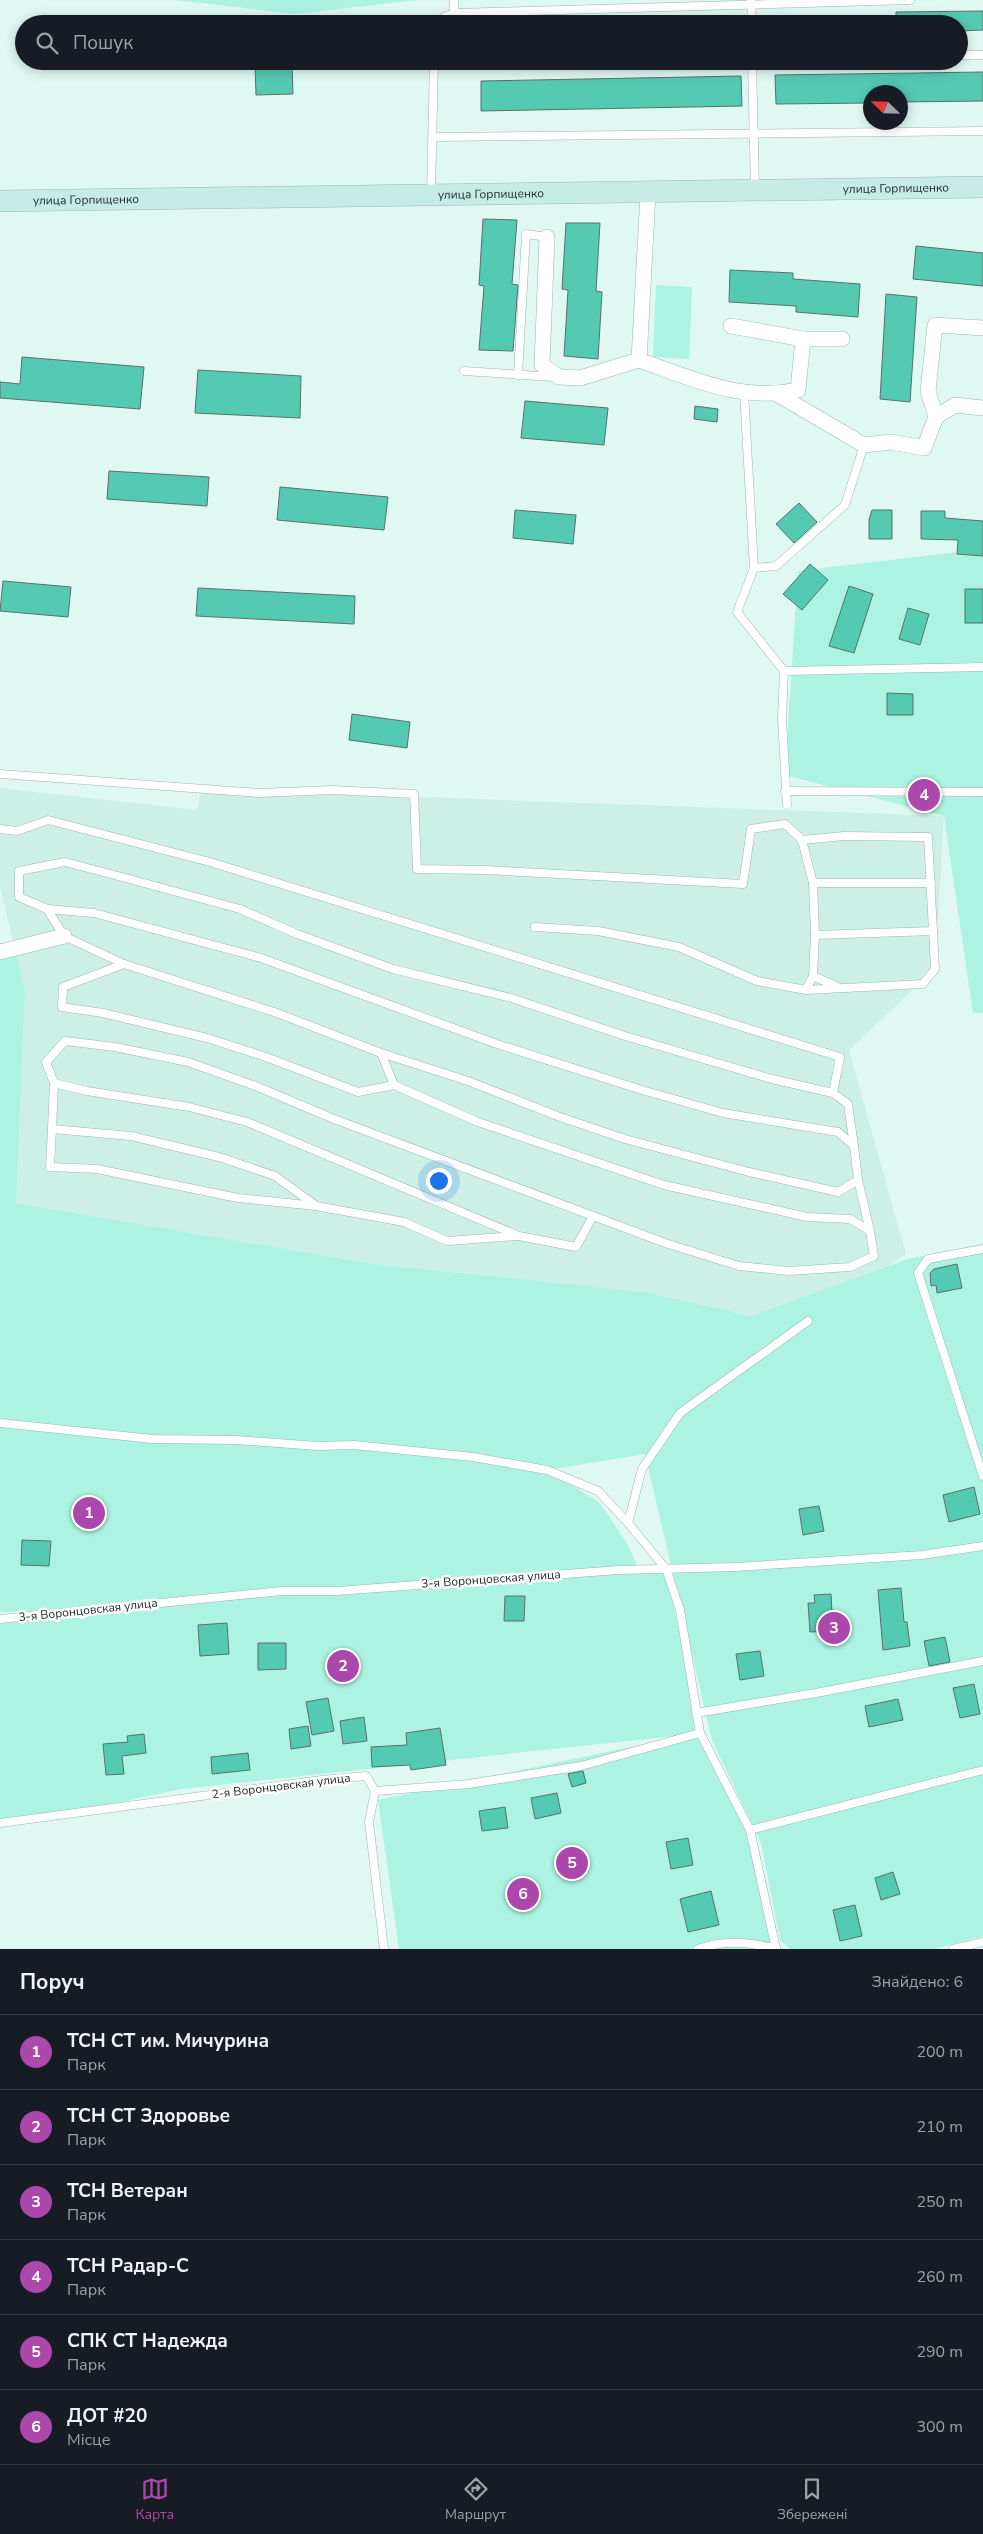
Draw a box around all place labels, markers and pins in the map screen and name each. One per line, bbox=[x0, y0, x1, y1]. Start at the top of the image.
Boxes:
pin: 4 bbox=[908, 776, 940, 814]
pin: 1 bbox=[73, 1494, 105, 1532]
pin: 3 bbox=[818, 1609, 850, 1647]
pin: 2 bbox=[327, 1647, 359, 1685]
pin: 5 bbox=[556, 1844, 588, 1882]
pin: 6 bbox=[507, 1875, 539, 1913]

